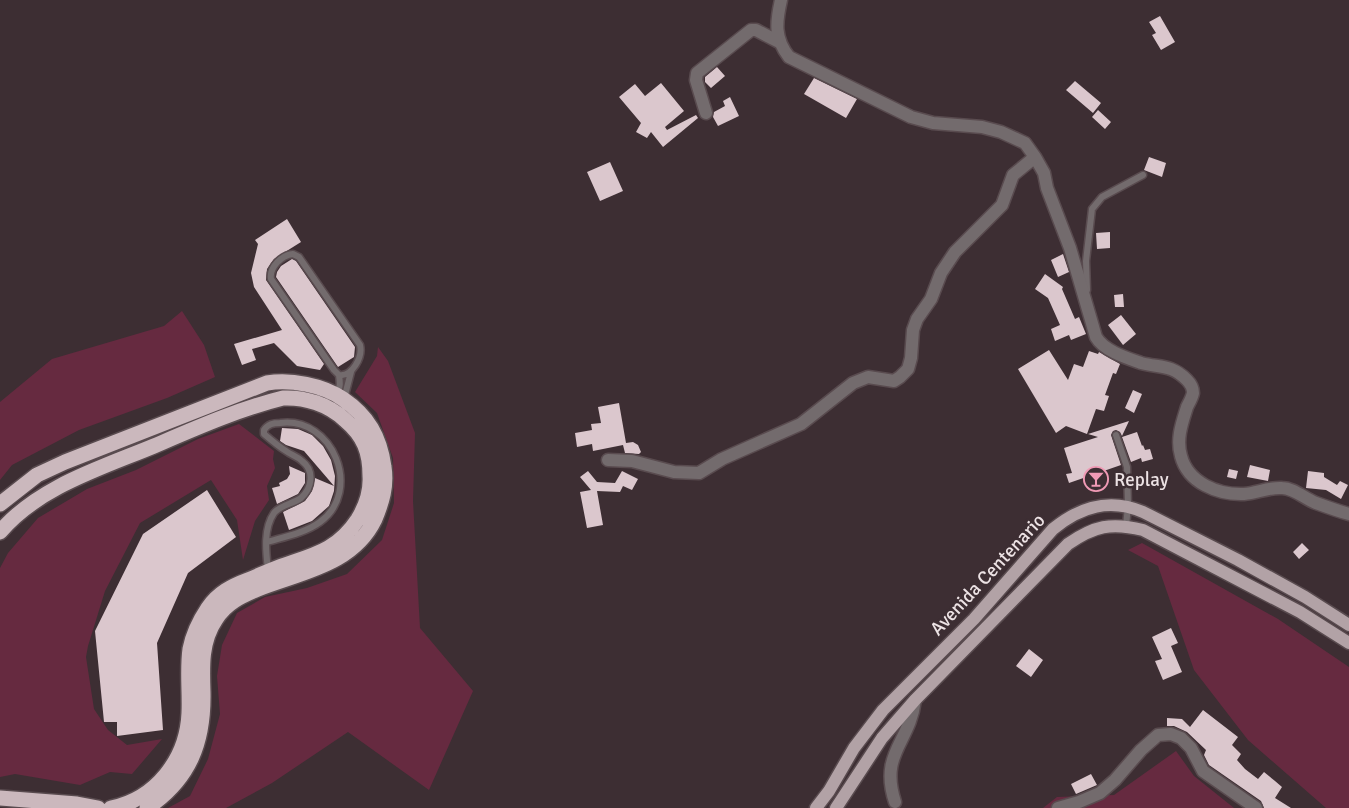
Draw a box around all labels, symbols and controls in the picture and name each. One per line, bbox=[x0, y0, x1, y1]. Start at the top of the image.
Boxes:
bar icon: Replay bbox=[1083, 466, 1109, 492]
place label: Replay bbox=[1114, 468, 1169, 492]
street label: Avenida Centenario bbox=[925, 509, 1051, 641]

